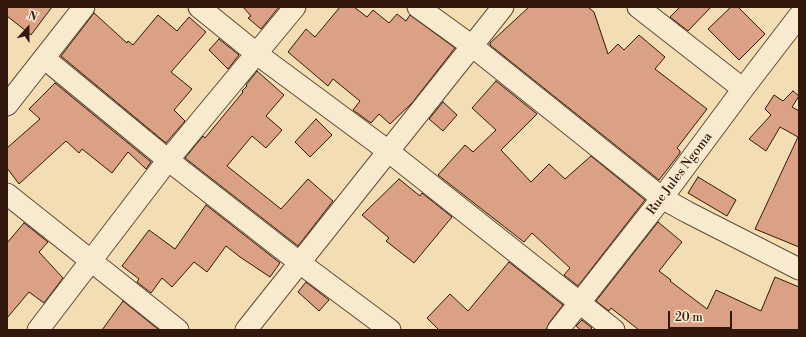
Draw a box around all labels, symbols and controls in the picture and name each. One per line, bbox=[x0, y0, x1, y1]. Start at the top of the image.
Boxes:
north arrow bbox=[8, 8, 48, 48]
text: N bbox=[26, 9, 39, 25]
street label: Rue Jules Ngoma bbox=[644, 130, 716, 218]
scale bar bbox=[670, 303, 734, 329]
text: 20 m bbox=[675, 310, 703, 325]

